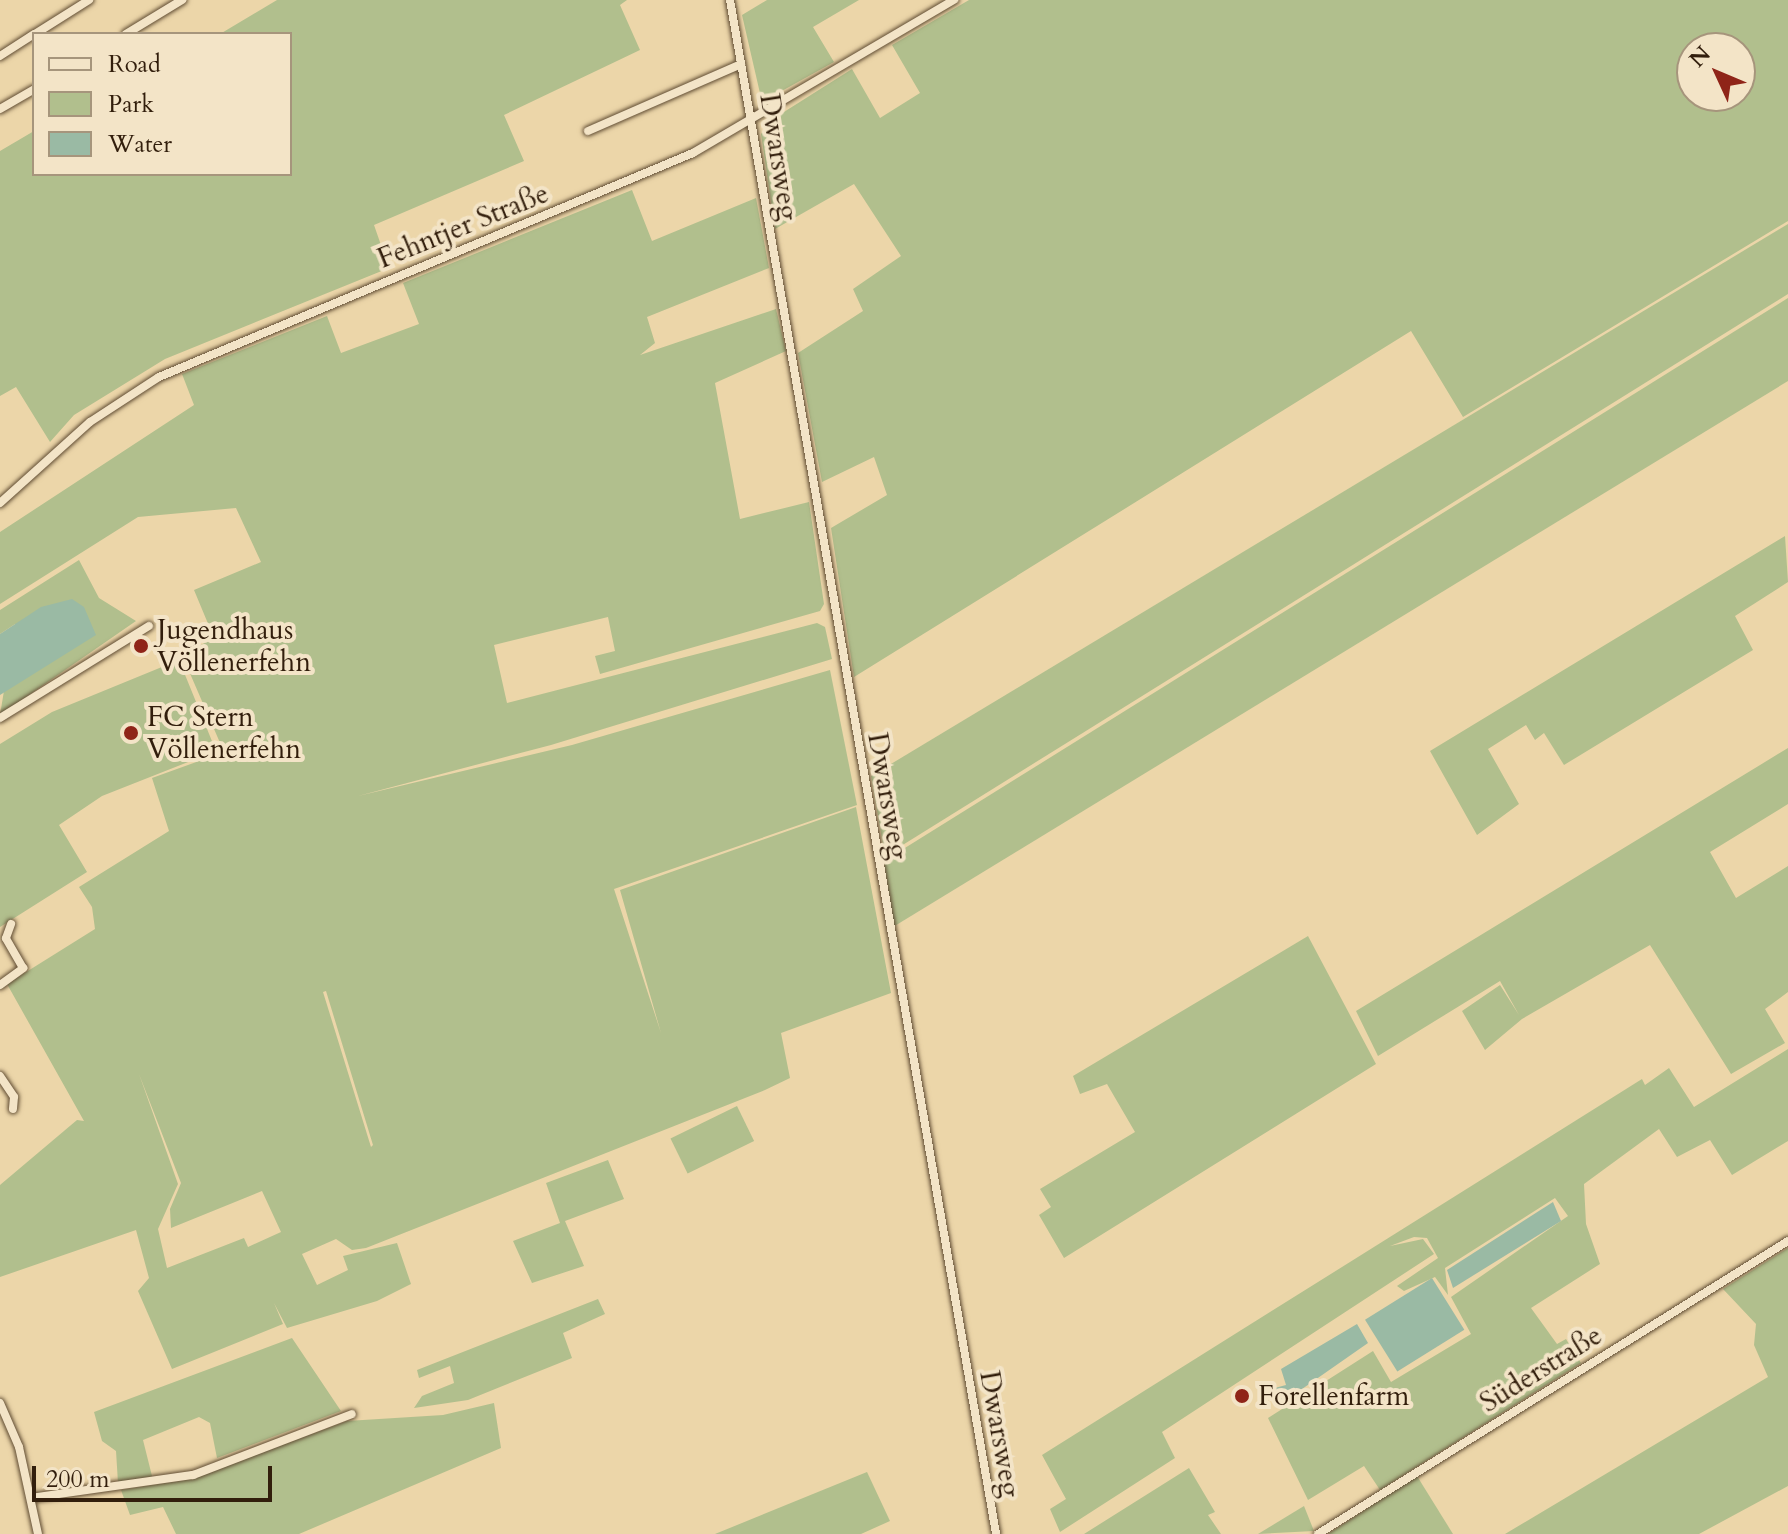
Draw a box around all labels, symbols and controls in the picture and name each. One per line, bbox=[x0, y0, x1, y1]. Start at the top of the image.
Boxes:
legend bbox=[32, 32, 292, 176]
north arrow bbox=[1676, 32, 1756, 112]
text: N bbox=[1683, 39, 1718, 74]
text: Road bbox=[108, 48, 161, 81]
text: Park bbox=[108, 88, 154, 121]
street label: Dwarsweg bbox=[752, 91, 806, 223]
text: Water bbox=[108, 128, 172, 161]
street label: Fehntjer Straße bbox=[372, 176, 554, 276]
place label: Jugendhaus Völlenerfehn bbox=[157, 613, 311, 679]
marker: Jugendhaus Völlenerfehn bbox=[132, 637, 150, 655]
place label: FC Stern Völlenerfehn bbox=[147, 700, 301, 766]
marker: FC Stern Völlenerfehn bbox=[122, 724, 140, 742]
street label: Dwarsweg bbox=[860, 730, 916, 862]
street label: Süderstraße bbox=[1474, 1318, 1608, 1420]
street label: Dwarsweg bbox=[972, 1368, 1028, 1500]
place label: Forellenfarm bbox=[1258, 1379, 1409, 1413]
marker: Forellenfarm bbox=[1233, 1387, 1251, 1405]
scale bar bbox=[36, 1450, 276, 1500]
text: 200 m bbox=[46, 1463, 110, 1496]

